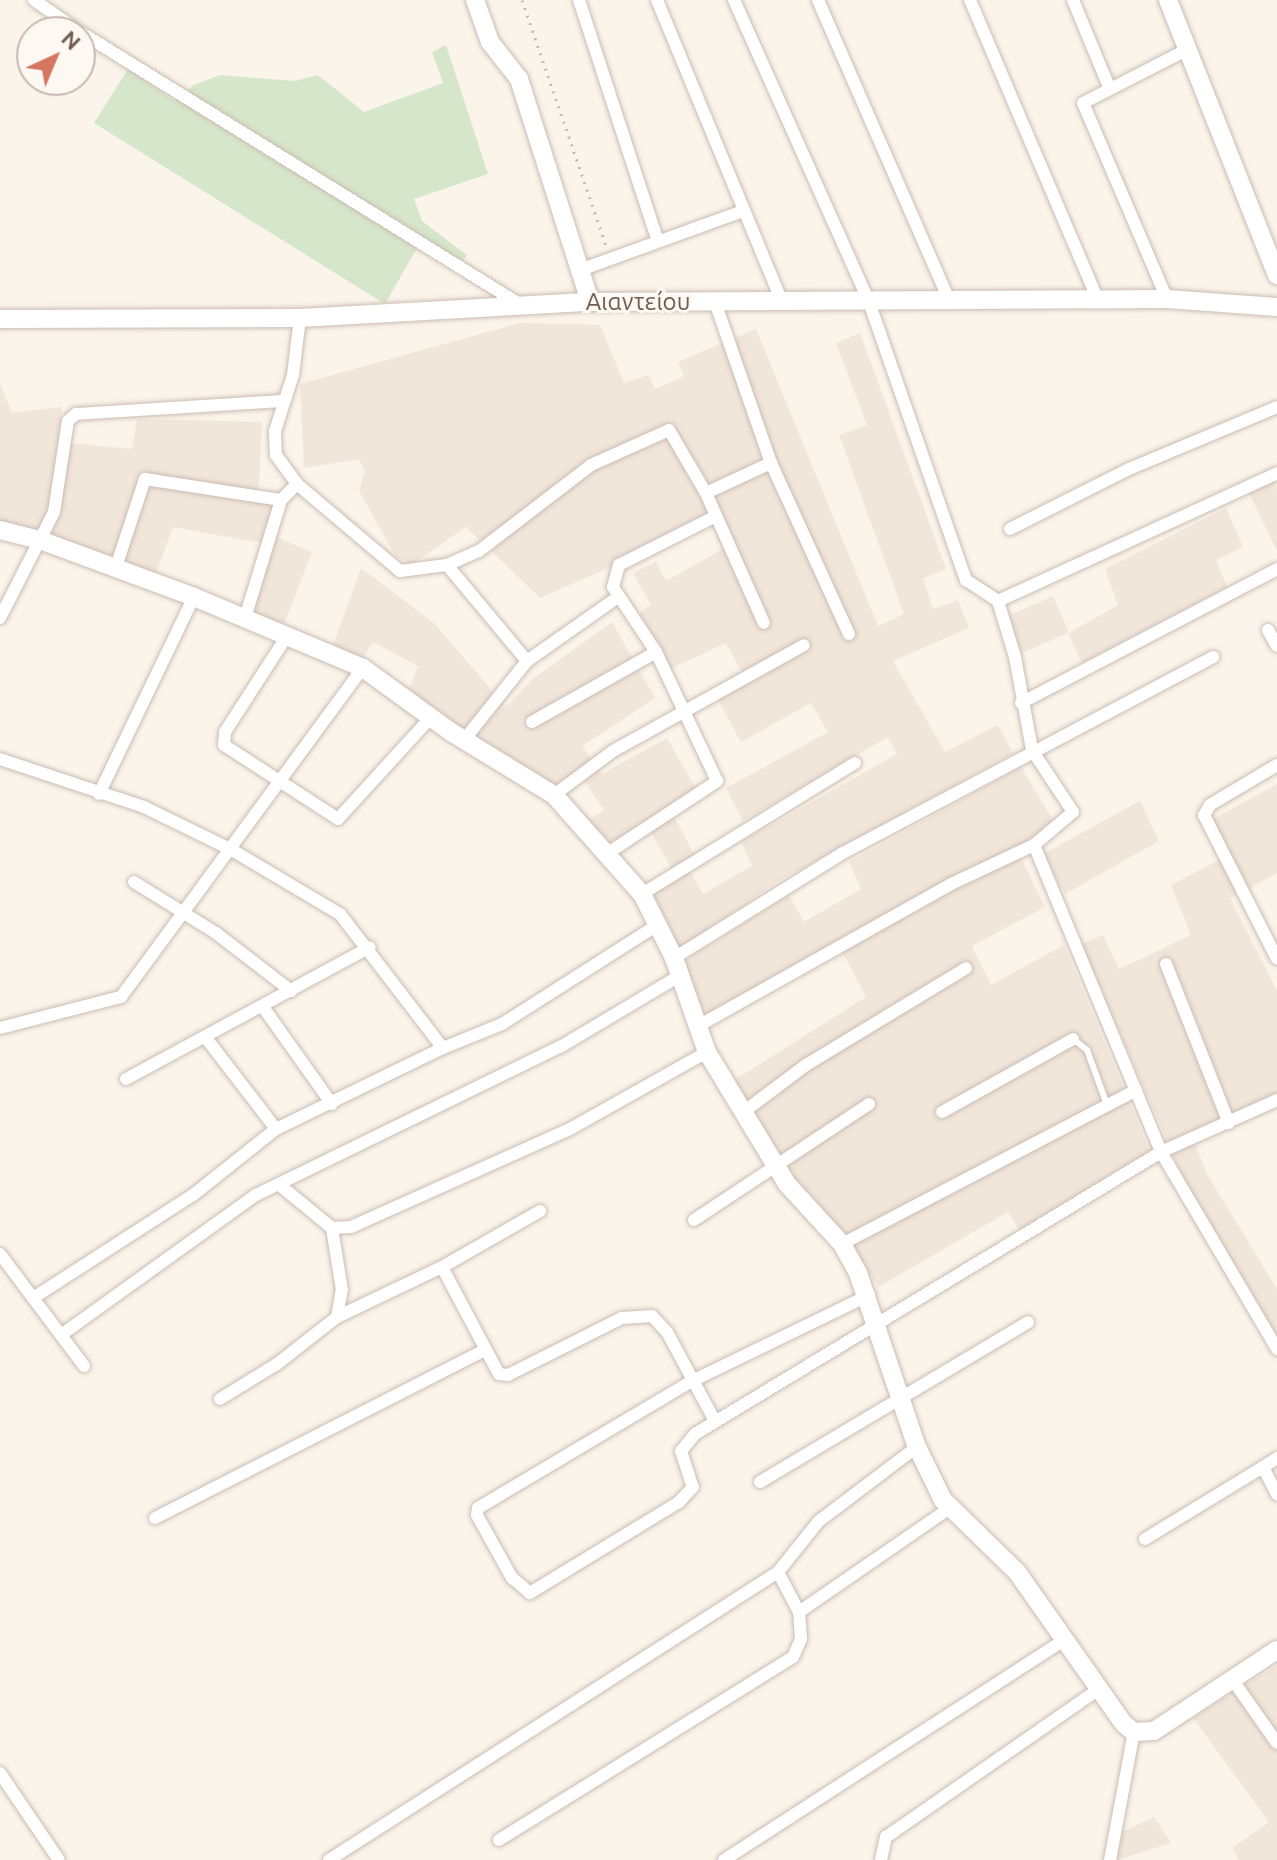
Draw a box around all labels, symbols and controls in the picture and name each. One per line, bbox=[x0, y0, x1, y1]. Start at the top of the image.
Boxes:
north arrow bbox=[16, 16, 96, 96]
text: N bbox=[57, 25, 86, 55]
street label: Αιαντείου bbox=[586, 288, 690, 316]

